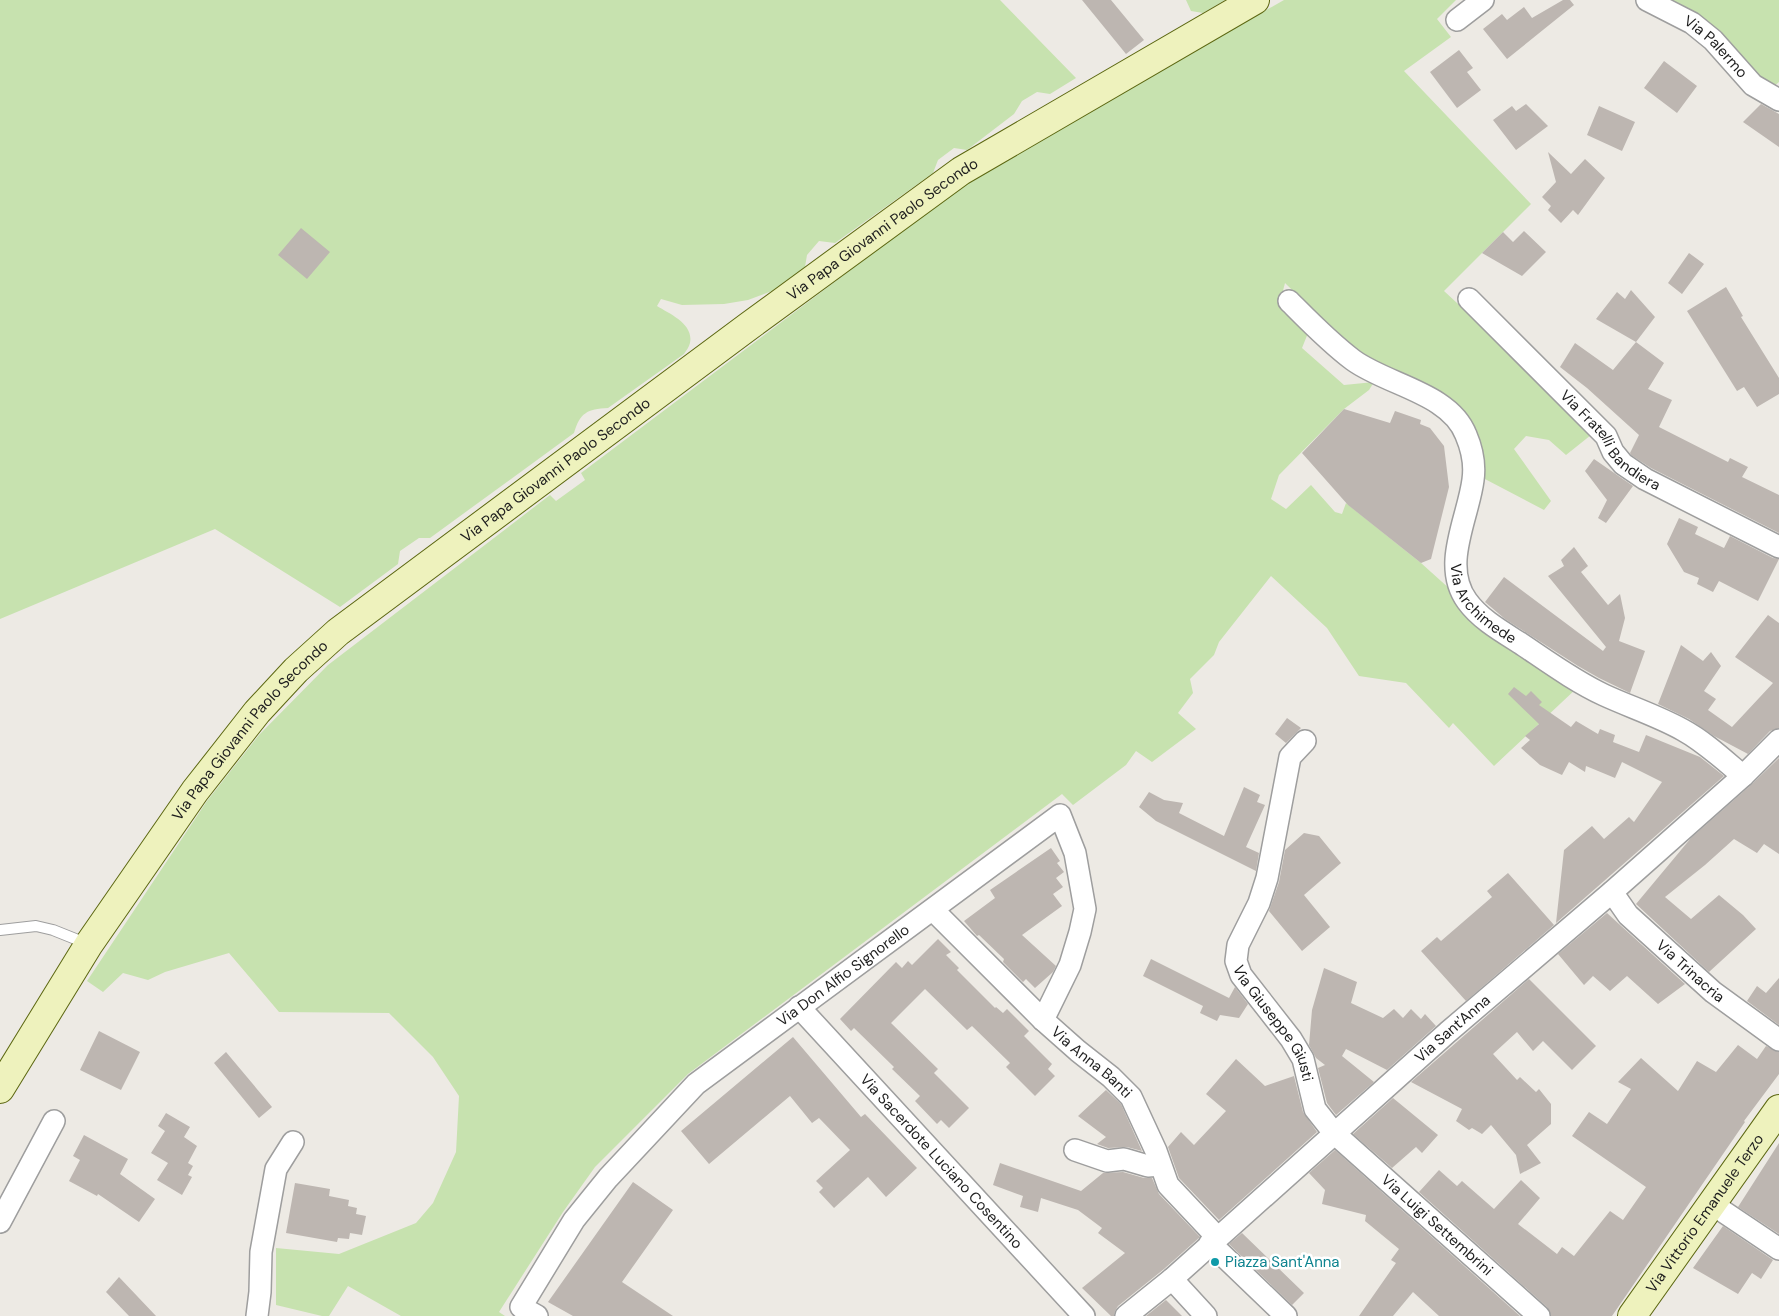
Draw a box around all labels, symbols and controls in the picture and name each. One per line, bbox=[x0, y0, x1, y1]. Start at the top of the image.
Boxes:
street label: Via Palermo bbox=[1681, 11, 1752, 82]
street label: Via Papa Giovanni Paolo Secondo bbox=[783, 153, 982, 305]
street label: Via Fratelli Bandiera bbox=[1556, 386, 1664, 495]
street label: Via Papa Giovanni Paolo Secondo bbox=[457, 393, 654, 547]
street label: Via Archimede bbox=[1446, 563, 1520, 648]
street label: Via Papa Giovanni Paolo Secondo bbox=[167, 636, 332, 825]
street label: Via Don Alfio Signorello bbox=[773, 920, 914, 1031]
street label: Via Trinacria bbox=[1652, 935, 1729, 1007]
street label: Via Giuseppe Giusti bbox=[1228, 962, 1318, 1083]
street label: Via Sant'Anna bbox=[1410, 990, 1495, 1067]
street label: Via Anna Banti bbox=[1047, 1022, 1136, 1102]
street label: Via Sacerdote Luciano Cosentino bbox=[856, 1070, 1027, 1253]
street label: Via Vittorio Emanuele Terzo bbox=[1642, 1130, 1768, 1297]
street label: Via Luigi Settembrini bbox=[1377, 1170, 1497, 1280]
place label: Piazza Sant'Anna bbox=[1225, 1252, 1340, 1272]
marker: Piazza Sant'Anna bbox=[1209, 1256, 1221, 1268]

